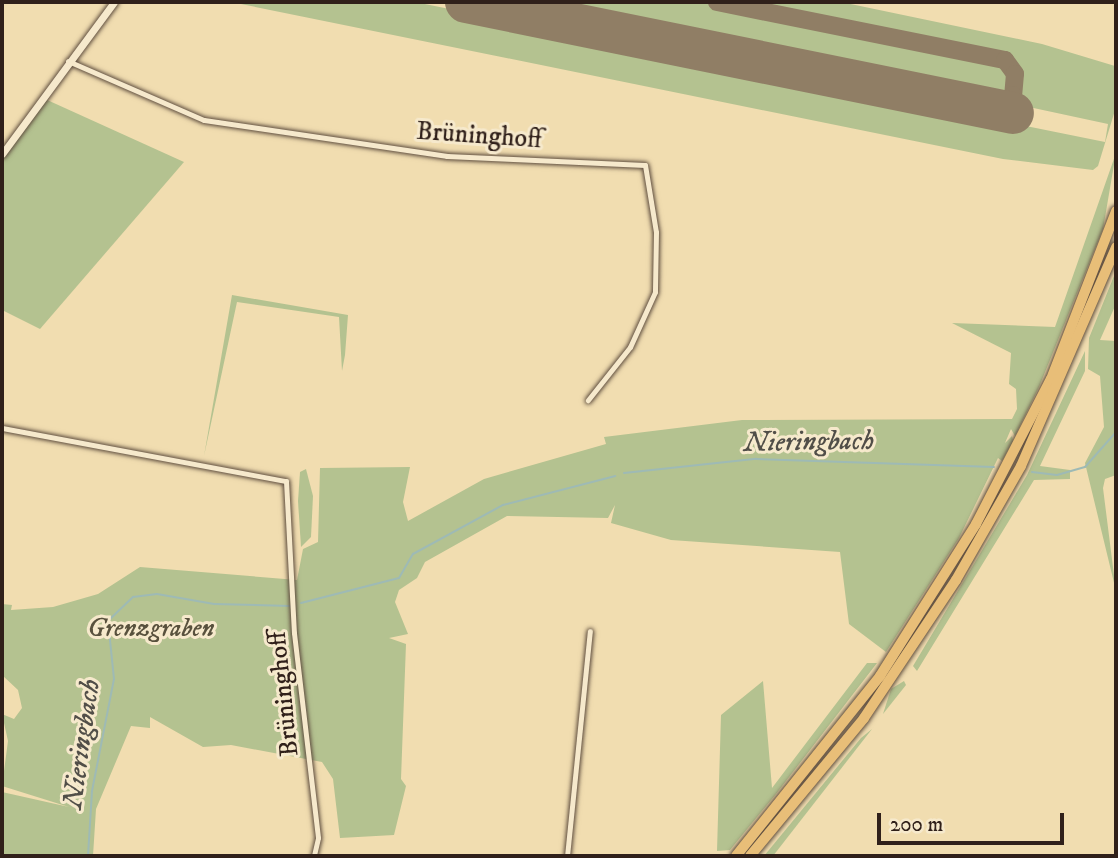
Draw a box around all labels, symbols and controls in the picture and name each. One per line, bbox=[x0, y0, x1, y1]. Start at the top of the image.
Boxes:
street label: Brüninghoff bbox=[415, 116, 543, 156]
water label: Nieringbach bbox=[744, 424, 874, 460]
park label: Grenzgraben bbox=[87, 613, 215, 645]
street label: Brüninghoff bbox=[262, 630, 306, 758]
water label: Nieringbach bbox=[56, 677, 108, 811]
scale bar bbox=[880, 798, 1067, 842]
text: 200 m bbox=[890, 812, 943, 838]

